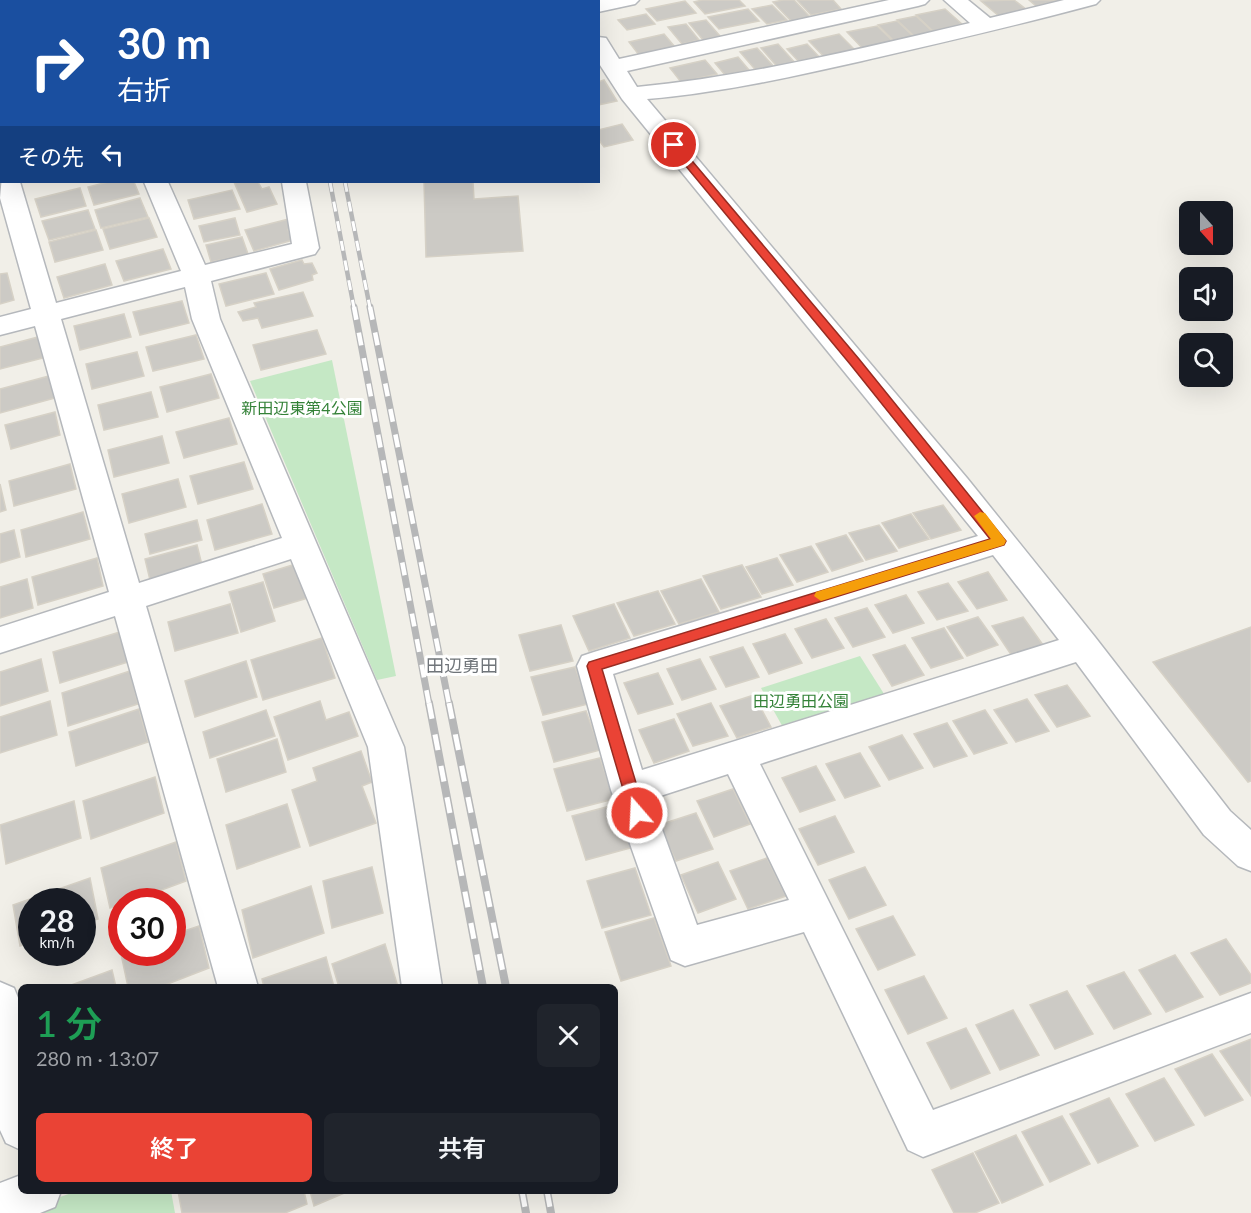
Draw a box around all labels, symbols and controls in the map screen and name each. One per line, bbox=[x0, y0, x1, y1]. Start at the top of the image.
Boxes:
text: 30 m bbox=[117, 18, 211, 68]
icon: right bbox=[18, 24, 96, 102]
text: 右折 bbox=[117, 73, 171, 106]
pin bbox=[648, 119, 699, 170]
icon: arrive bbox=[657, 128, 690, 161]
icon: left bbox=[96, 138, 129, 171]
text: その先 bbox=[18, 143, 84, 170]
north arrow bbox=[1179, 201, 1233, 255]
map controls bbox=[1179, 201, 1233, 387]
button: sound bbox=[1179, 267, 1233, 321]
button: search bbox=[1179, 333, 1233, 387]
park label: 新田辺東第4公園 bbox=[241, 398, 363, 417]
district label: 田辺勇田 bbox=[426, 654, 498, 676]
park label: 田辺勇田公園 bbox=[753, 691, 849, 710]
position arrow bbox=[605, 781, 669, 845]
speed limit sign: 30 bbox=[108, 888, 186, 966]
text: 28 bbox=[40, 902, 74, 938]
text: km/h bbox=[39, 933, 75, 951]
text: 1 分 bbox=[36, 1001, 102, 1045]
button: close bbox=[537, 1004, 600, 1067]
text: 280 m · 13:07 bbox=[36, 1046, 159, 1070]
button: 終了 bbox=[36, 1113, 312, 1182]
button: 共有 bbox=[324, 1113, 600, 1182]

